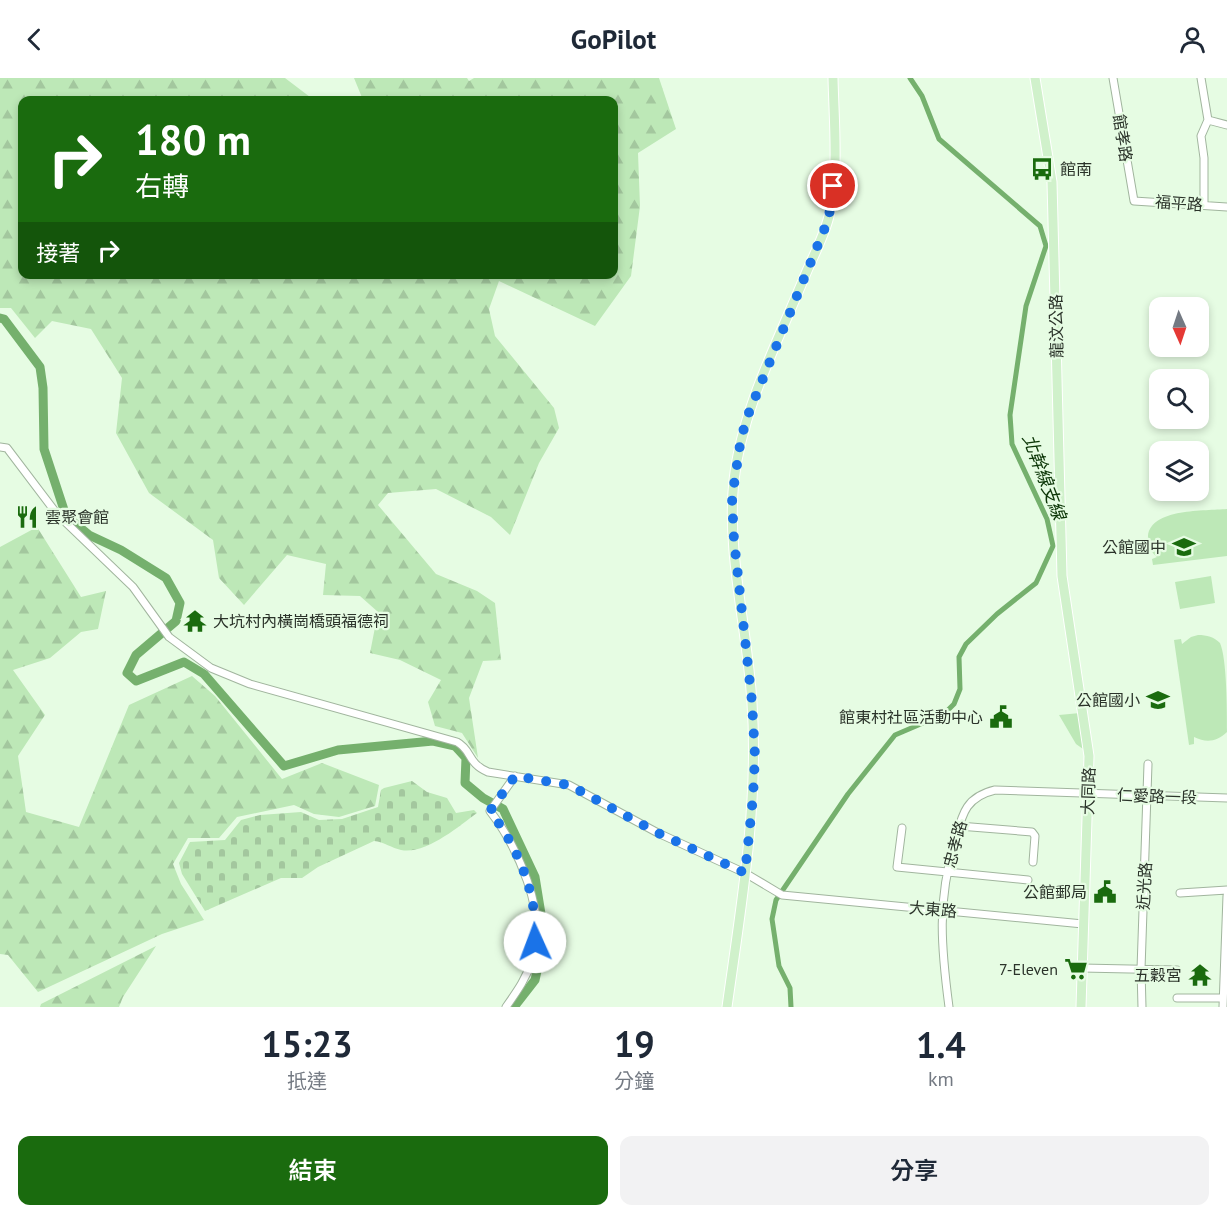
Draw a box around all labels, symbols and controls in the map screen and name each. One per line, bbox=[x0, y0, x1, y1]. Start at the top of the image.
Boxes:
text: GoPilot bbox=[571, 22, 656, 56]
icon: back bbox=[18, 23, 51, 56]
icon: person bbox=[1176, 23, 1209, 56]
text: 180 m bbox=[135, 112, 251, 167]
street label: 館孝路 bbox=[1109, 113, 1137, 163]
icon: right bbox=[36, 120, 114, 198]
bus stop icon: 館南 bbox=[1029, 156, 1055, 182]
place label: 館南 bbox=[1060, 159, 1092, 179]
pin bbox=[807, 160, 858, 211]
text: 右轉 bbox=[135, 169, 189, 203]
icon: arrive bbox=[816, 169, 849, 202]
street label: 福平路 bbox=[1154, 191, 1204, 215]
icon: right bbox=[92, 234, 125, 267]
text: 接著 bbox=[36, 239, 80, 267]
street label: 龍汶公路 bbox=[1045, 294, 1067, 358]
north arrow bbox=[1149, 297, 1209, 357]
map controls bbox=[1149, 297, 1209, 501]
button: search bbox=[1149, 369, 1209, 429]
water label: 北幹線支線 bbox=[1018, 431, 1072, 525]
button: layers bbox=[1149, 441, 1209, 501]
restaurant icon: 雲聚會館 bbox=[14, 504, 40, 530]
place label: 雲聚會館 bbox=[45, 507, 109, 527]
school or university icon: 公館國中 bbox=[1171, 534, 1197, 560]
place label: 公館國中 bbox=[1102, 537, 1166, 557]
temple icon: 大坑村內橫崗橋頭福德祠 bbox=[182, 608, 208, 634]
place label: 大坑村內橫崗橋頭福德祠 bbox=[213, 611, 389, 631]
school or university icon: 公館國小 bbox=[1145, 687, 1171, 713]
place label: 公館國小 bbox=[1076, 690, 1140, 710]
public building icon: 館東村社區活動中心 bbox=[988, 704, 1014, 730]
place label: 館東村社區活動中心 bbox=[839, 707, 983, 727]
street label: 大同路 bbox=[1077, 767, 1099, 815]
street label: 仁愛路一段 bbox=[1117, 785, 1197, 807]
street label: 忠孝路 bbox=[939, 818, 971, 870]
street label: 近光路 bbox=[1133, 862, 1155, 910]
public building icon: 公館郵局 bbox=[1092, 879, 1118, 905]
place label: 公館郵局 bbox=[1023, 882, 1087, 902]
street label: 大東路 bbox=[908, 897, 958, 921]
position arrow bbox=[503, 910, 567, 974]
supermarket icon: 7-Eleven bbox=[1063, 956, 1089, 982]
place label: 7-Eleven bbox=[999, 959, 1058, 979]
temple icon: 五穀宮 bbox=[1187, 962, 1213, 988]
place label: 五穀宮 bbox=[1134, 965, 1182, 985]
text: 15:23 bbox=[261, 1020, 353, 1067]
text: 19 bbox=[614, 1020, 655, 1067]
text: 1.4 bbox=[916, 1021, 966, 1068]
text: km bbox=[928, 1066, 954, 1092]
text: 抵達 bbox=[287, 1068, 327, 1094]
text: 分鐘 bbox=[614, 1068, 654, 1094]
button: 結束 bbox=[18, 1136, 608, 1205]
button: 分享 bbox=[620, 1136, 1209, 1205]

